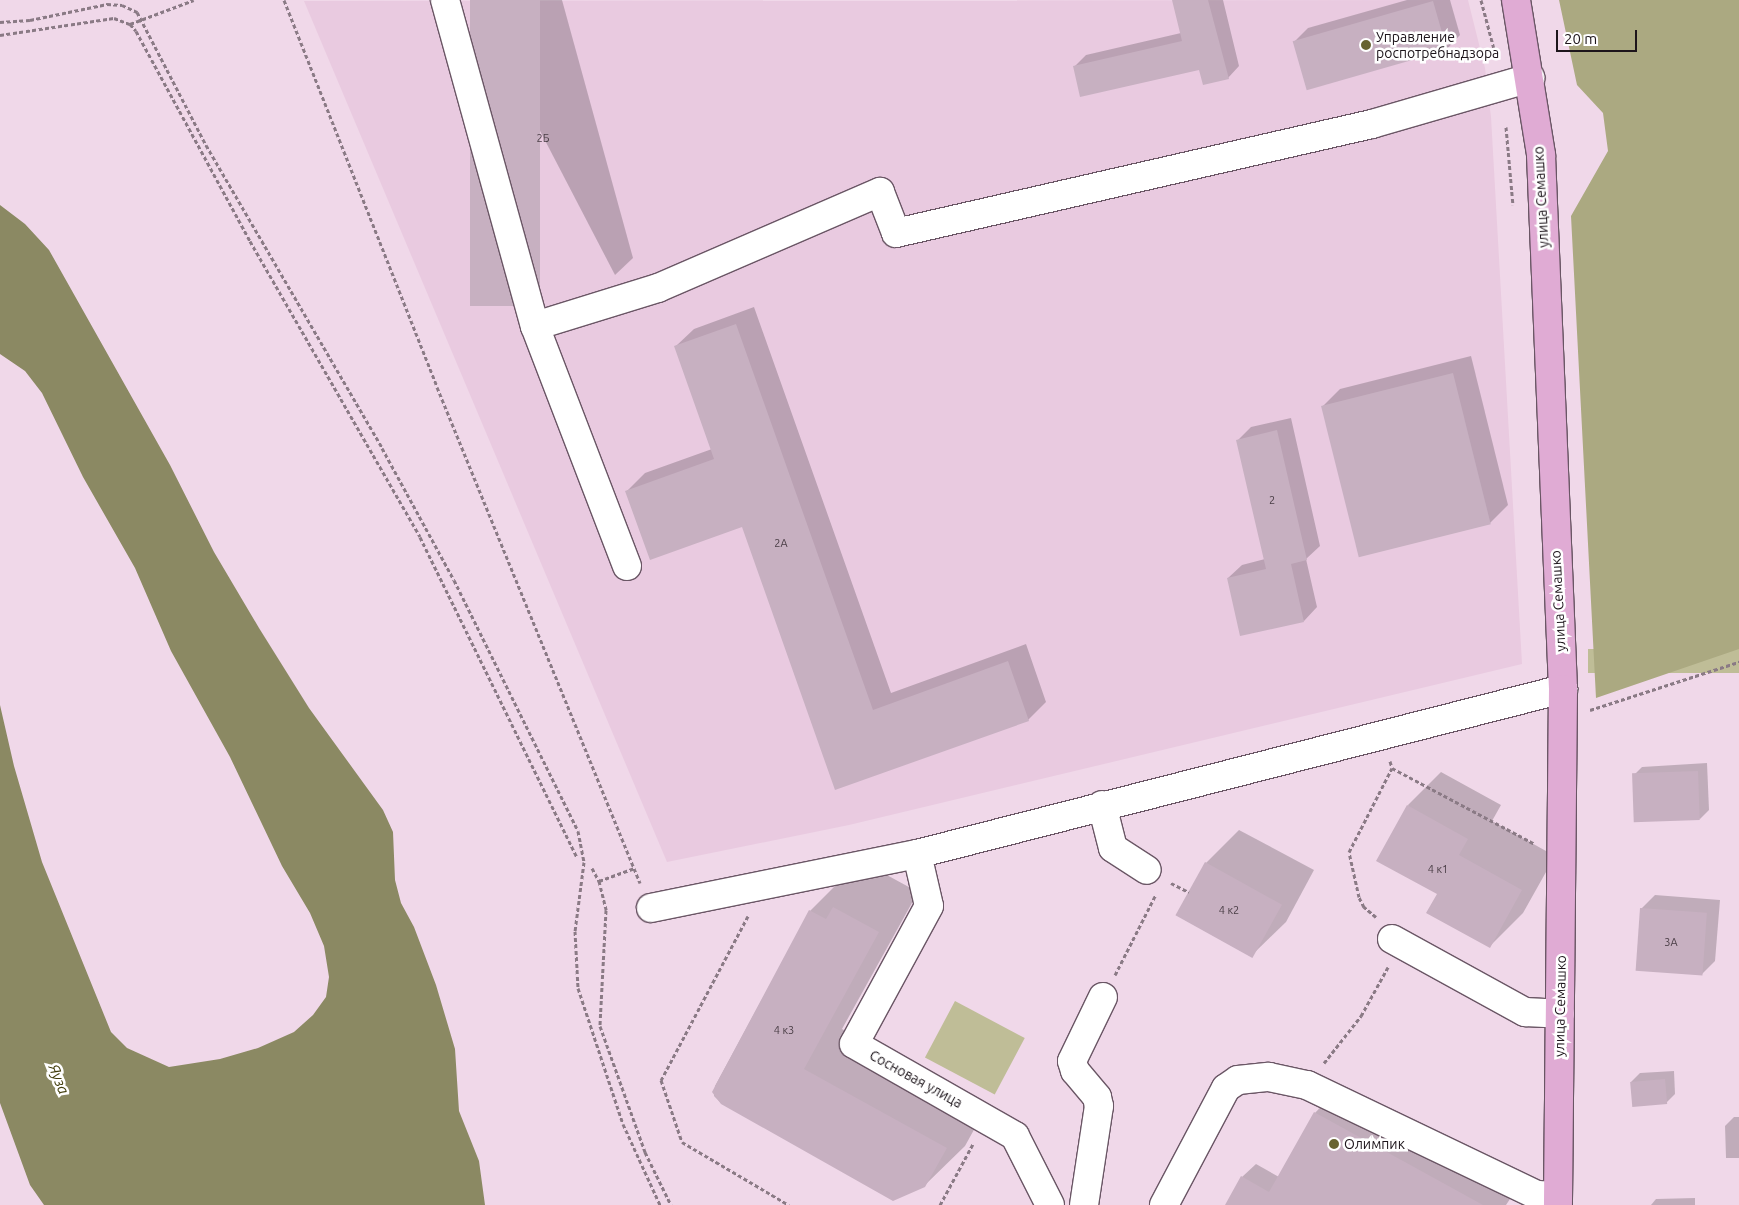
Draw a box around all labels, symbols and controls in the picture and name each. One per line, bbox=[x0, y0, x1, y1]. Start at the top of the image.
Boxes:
scale bar bbox=[1559, 20, 1640, 52]
place label: Управление роспотребнадзора bbox=[1376, 29, 1499, 62]
text: 20 m bbox=[1564, 30, 1597, 47]
marker: Управление роспотребнадзора bbox=[1360, 39, 1372, 51]
house number: 2Б bbox=[537, 131, 549, 145]
street label: улица Семашко bbox=[1530, 146, 1552, 248]
house number: 2 bbox=[1269, 493, 1275, 507]
house number: 2А bbox=[774, 536, 788, 550]
street label: улица Семашко bbox=[1547, 550, 1569, 652]
house number: 4 к1 bbox=[1428, 862, 1448, 876]
house number: 4 к2 bbox=[1219, 903, 1239, 917]
house number: 3А bbox=[1664, 935, 1678, 949]
street label: улица Семашко bbox=[1551, 955, 1569, 1057]
house number: 4 к3 bbox=[774, 1023, 794, 1037]
street label: Сосновая улица bbox=[867, 1047, 965, 1111]
water label: Яуза bbox=[45, 1061, 73, 1097]
place label: Олимпик bbox=[1344, 1136, 1405, 1152]
marker: Олимпик bbox=[1328, 1138, 1340, 1150]

